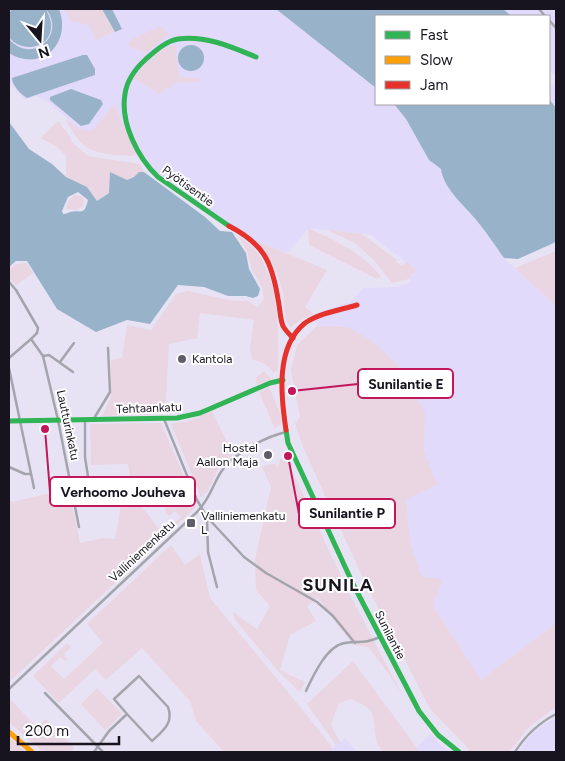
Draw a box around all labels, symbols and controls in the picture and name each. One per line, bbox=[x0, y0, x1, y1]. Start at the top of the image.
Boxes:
north arrow bbox=[15, 15, 65, 65]
legend bbox=[375, 15, 550, 105]
text: Fast bbox=[420, 26, 449, 44]
text: N bbox=[36, 42, 52, 62]
text: Slow bbox=[420, 51, 453, 69]
text: Jam bbox=[420, 76, 448, 94]
street label: Pyötisentie bbox=[160, 163, 217, 210]
place label: Kantola bbox=[192, 352, 232, 366]
marker: Kantola bbox=[176, 353, 188, 365]
callout: Sunilantie E bbox=[358, 369, 453, 398]
text: Sunilantie E bbox=[368, 376, 444, 393]
street label: Lautturinkatu bbox=[54, 389, 82, 461]
street label: Tehtaankatu bbox=[116, 400, 182, 416]
place label: Hostel Aallon Maja bbox=[196, 441, 258, 469]
marker: Hostel Aallon Maja bbox=[262, 449, 274, 461]
callout: Verhoomo Jouheva bbox=[50, 477, 195, 506]
text: Verhoomo Jouheva bbox=[61, 484, 185, 501]
callout: Sunilantie P bbox=[299, 499, 395, 528]
text: Sunilantie P bbox=[309, 505, 385, 522]
place label: Valliniemenkatu L bbox=[201, 509, 286, 537]
street label: Valliniemenkatu bbox=[106, 517, 178, 585]
marker: Valliniemenkatu L bbox=[185, 517, 197, 529]
district label: SUNILA bbox=[302, 574, 374, 596]
street label: Sunilantie bbox=[372, 608, 408, 662]
scale bar bbox=[18, 714, 119, 746]
text: 200 m bbox=[25, 722, 69, 740]

